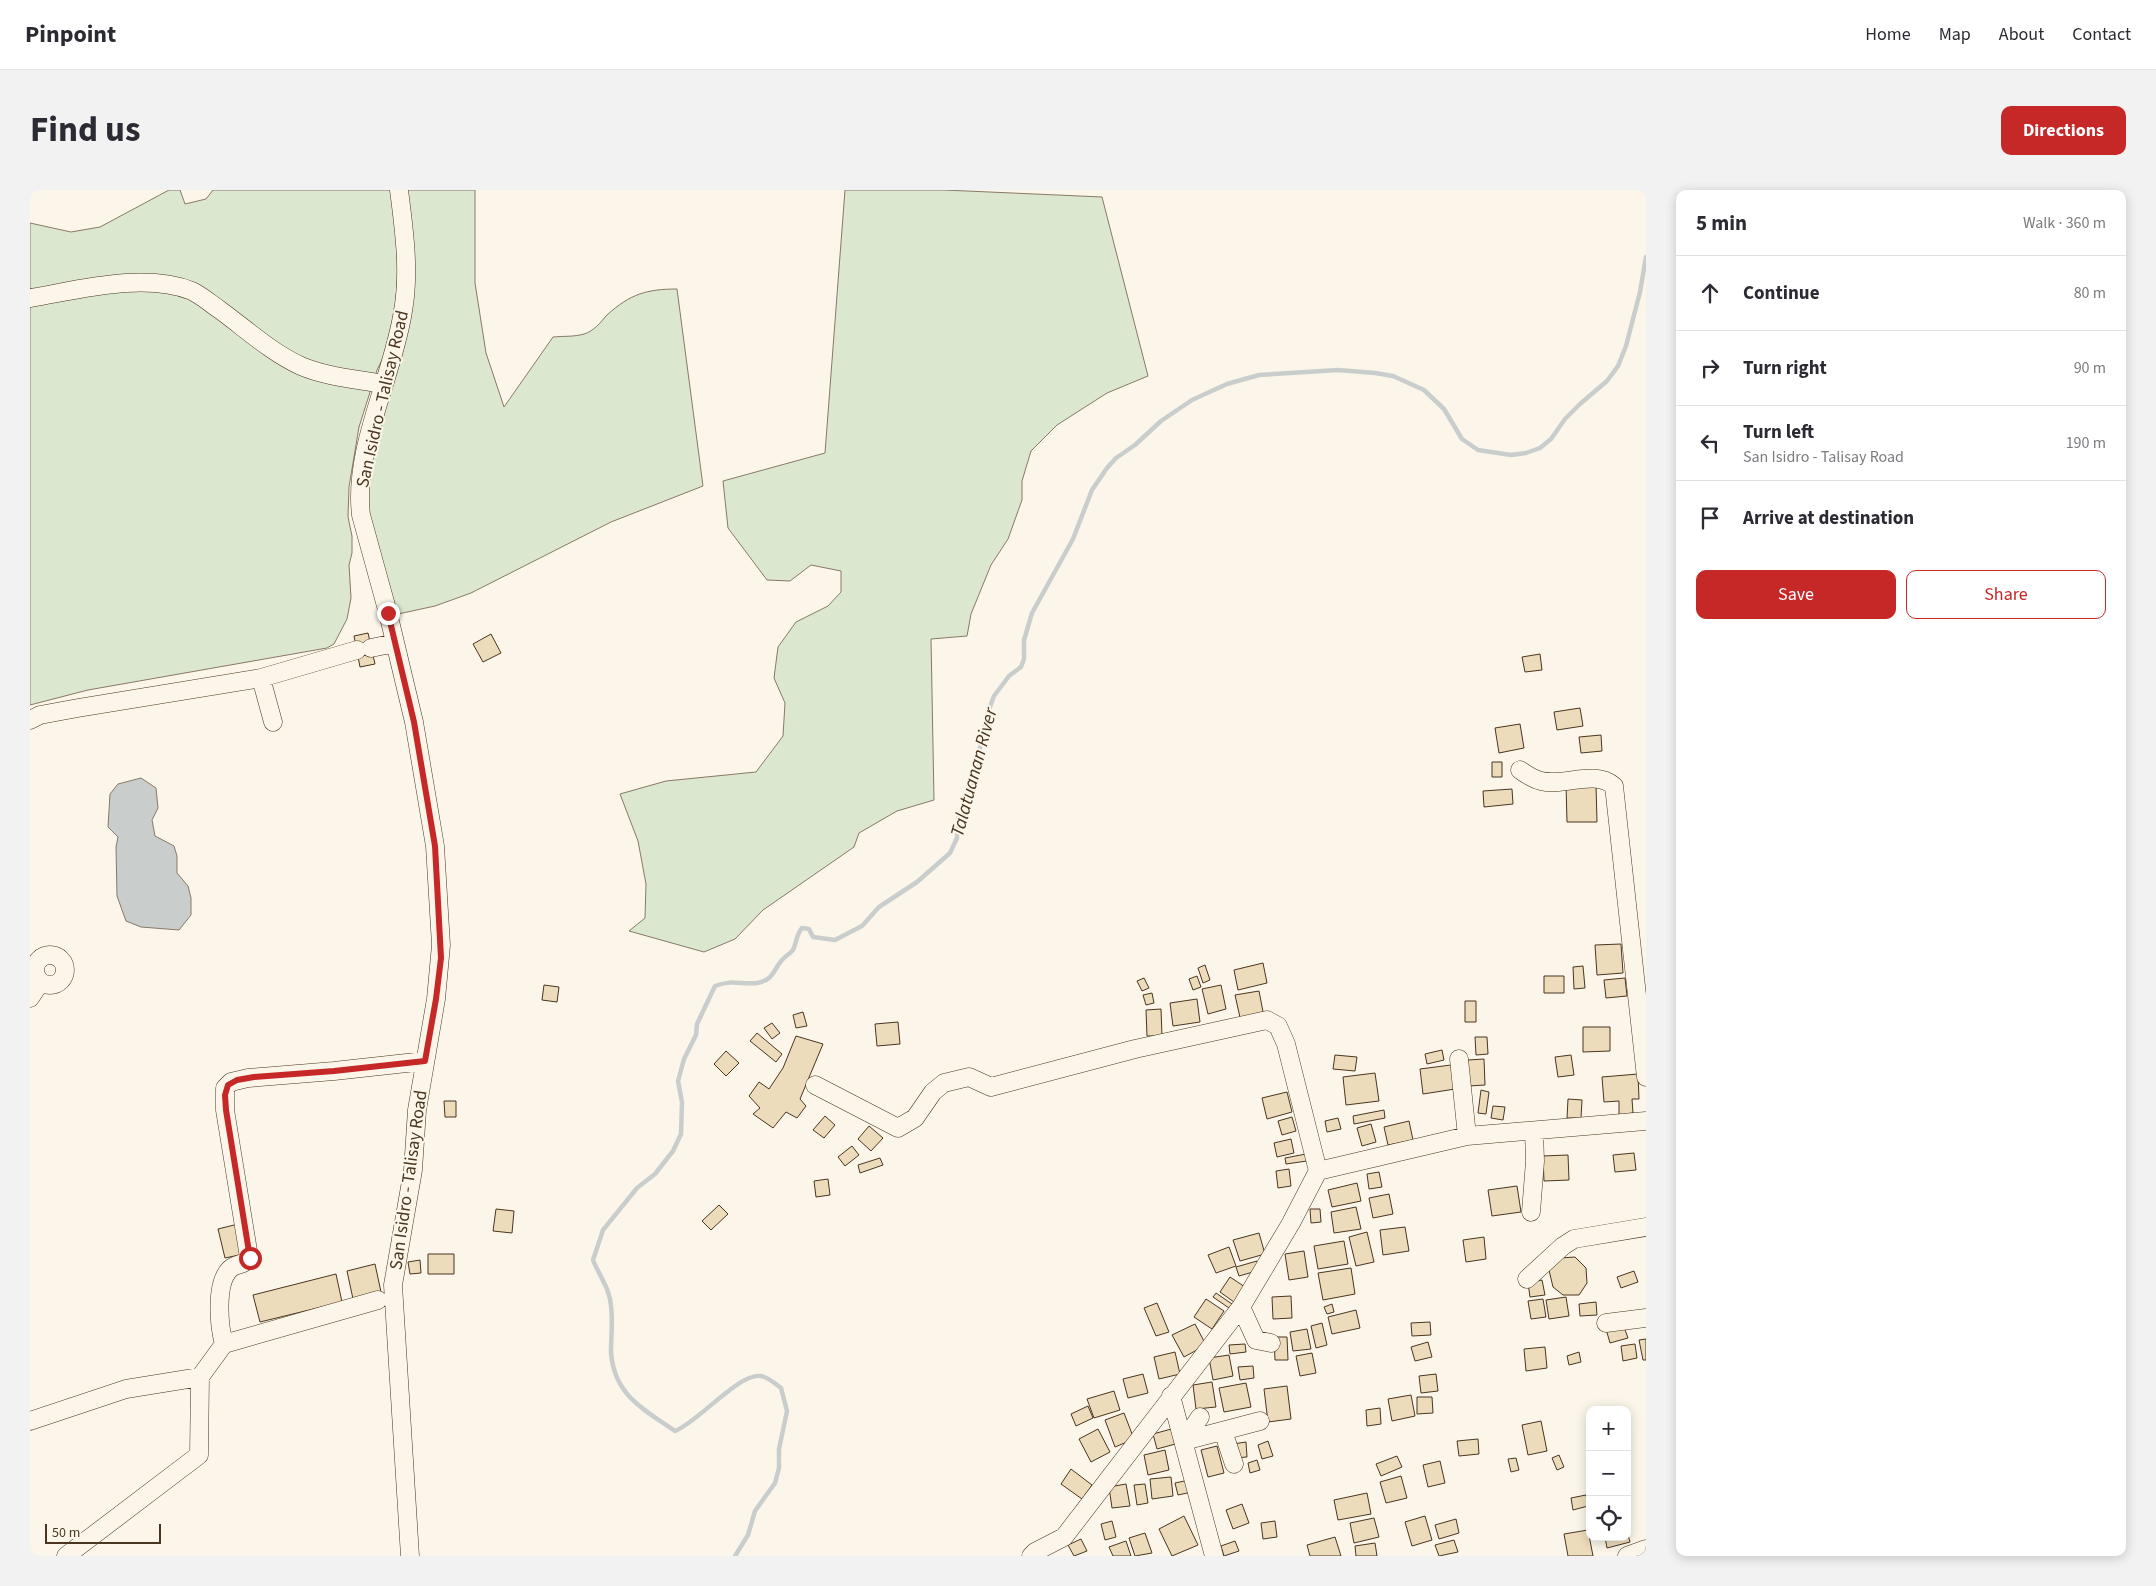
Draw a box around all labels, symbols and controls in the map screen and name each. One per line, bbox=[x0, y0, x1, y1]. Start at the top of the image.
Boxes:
text: Pinpoint bbox=[25, 17, 116, 52]
text: Home bbox=[1865, 22, 1911, 47]
text: Map bbox=[1939, 22, 1971, 47]
text: About bbox=[1999, 22, 2044, 47]
text: Contact bbox=[2072, 22, 2131, 47]
text: Find us bbox=[30, 105, 140, 155]
button: Directions bbox=[2001, 106, 2126, 155]
text: 5 min bbox=[1696, 208, 1747, 238]
text: Walk · 360 m bbox=[2023, 212, 2106, 234]
icon: ahead bbox=[1696, 279, 1724, 307]
text: Continue bbox=[1743, 280, 1820, 307]
text: 80 m bbox=[2074, 282, 2106, 304]
street label: San Isidro - Talisay Road bbox=[350, 308, 415, 490]
icon: right bbox=[1696, 354, 1724, 382]
text: Turn right bbox=[1743, 355, 1827, 382]
text: 90 m bbox=[2074, 357, 2106, 379]
text: Turn left bbox=[1743, 419, 1814, 446]
icon: left bbox=[1696, 429, 1724, 457]
text: 190 m bbox=[2066, 432, 2106, 454]
text: San Isidro - Talisay Road bbox=[1743, 446, 1904, 468]
icon: arrive bbox=[1696, 504, 1724, 532]
text: Arrive at destination bbox=[1743, 505, 1914, 532]
button: Save bbox=[1696, 570, 1896, 619]
button: Share bbox=[1906, 570, 2106, 619]
route end bbox=[377, 602, 400, 625]
water label: Talatuanan River bbox=[944, 703, 1005, 840]
street label: San Isidro - Talisay Road bbox=[384, 1089, 433, 1271]
route start bbox=[239, 1247, 262, 1270]
map controls bbox=[1586, 1406, 1631, 1541]
button: + bbox=[1586, 1406, 1631, 1451]
button: − bbox=[1586, 1451, 1631, 1496]
button: locate bbox=[1586, 1496, 1631, 1541]
scale bar bbox=[45, 1521, 161, 1544]
text: 50 m bbox=[52, 1523, 80, 1543]

